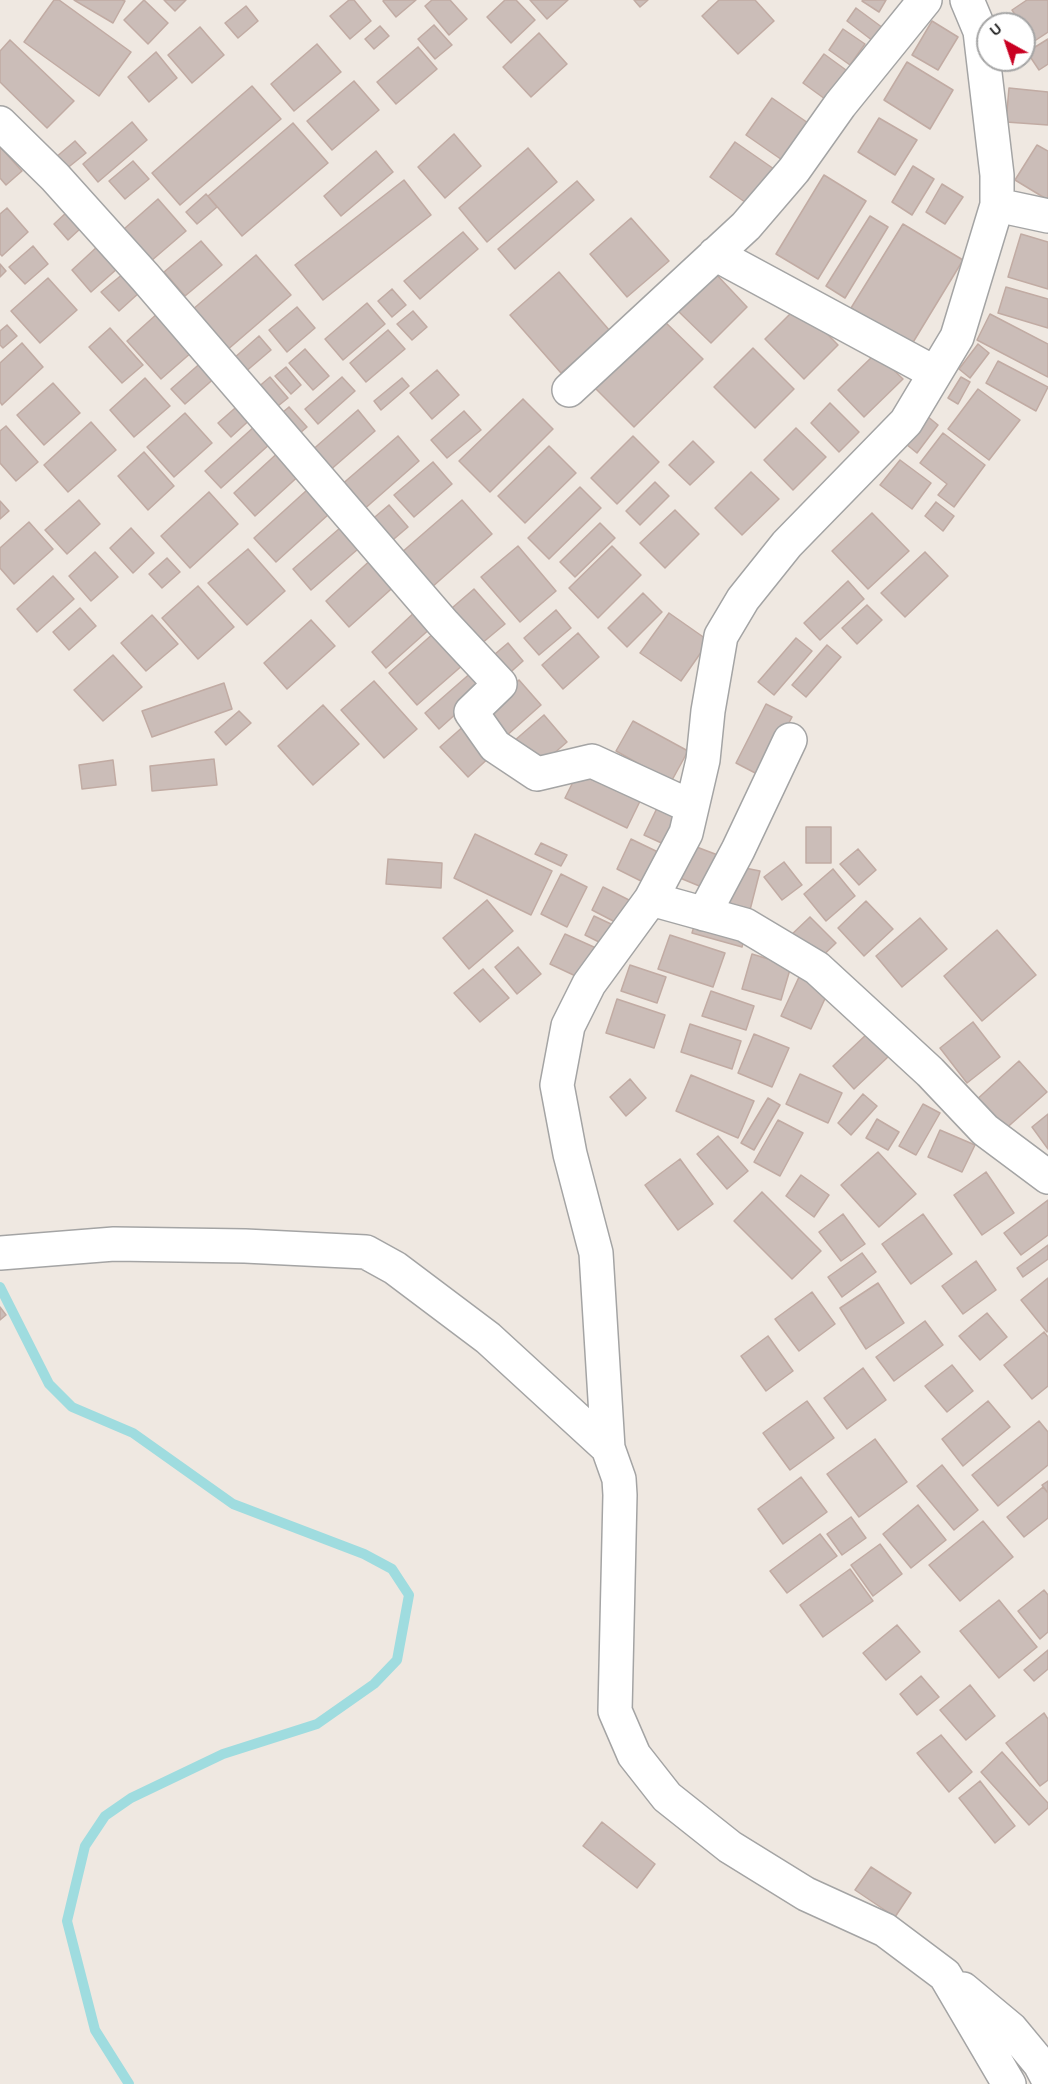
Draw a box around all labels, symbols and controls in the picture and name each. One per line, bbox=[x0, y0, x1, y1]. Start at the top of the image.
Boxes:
north arrow bbox=[976, 12, 1036, 72]
text: U bbox=[985, 19, 1006, 40]

